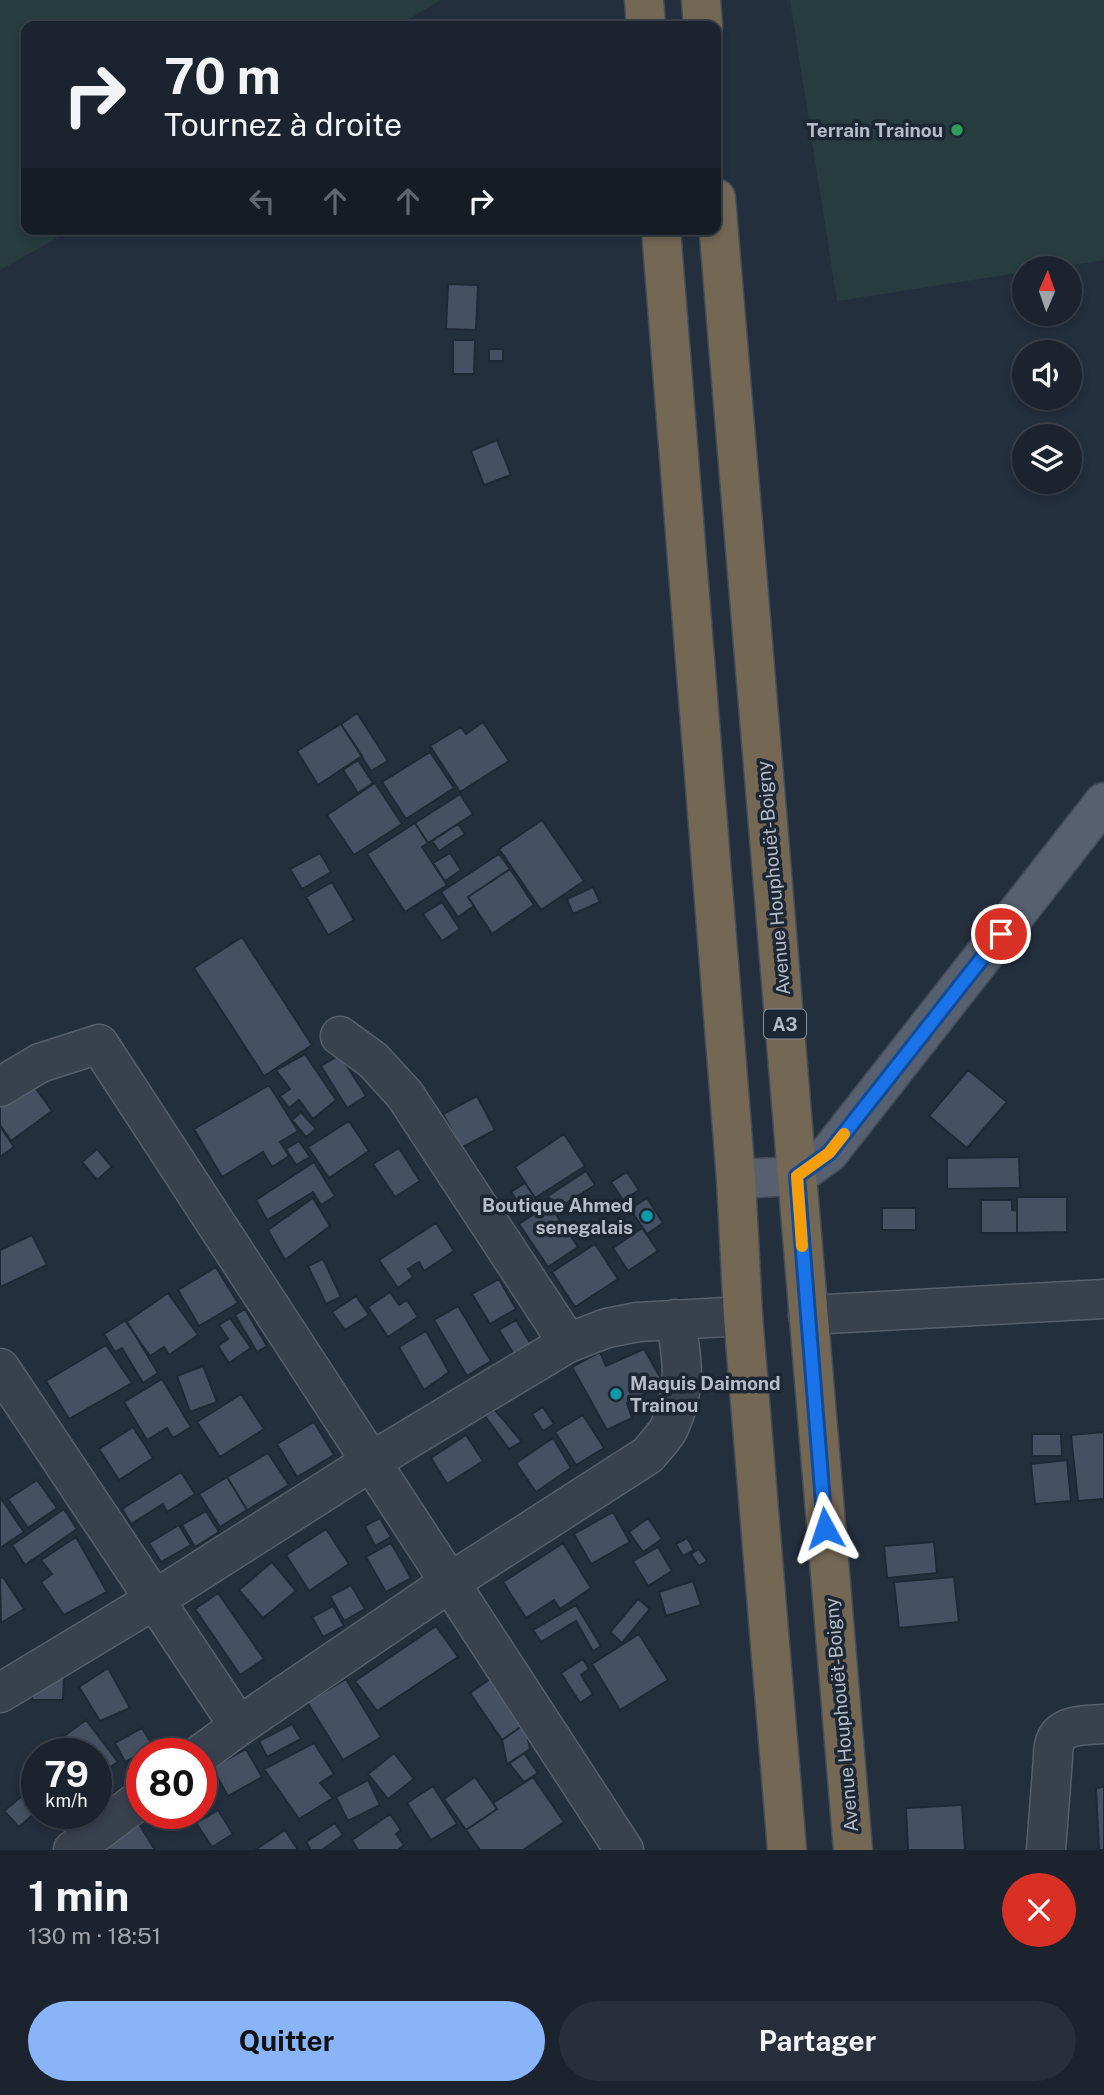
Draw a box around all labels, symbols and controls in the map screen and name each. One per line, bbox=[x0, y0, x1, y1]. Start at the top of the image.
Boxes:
text: 70 m bbox=[164, 47, 281, 105]
icon: right bbox=[49, 49, 140, 140]
text: Tournez à droite bbox=[164, 106, 402, 143]
place label: Terrain Trainou bbox=[807, 119, 943, 141]
marker: Terrain Trainou bbox=[949, 122, 965, 138]
icon: left bbox=[243, 182, 281, 220]
icon: ahead bbox=[316, 182, 354, 220]
icon: ahead bbox=[389, 182, 427, 220]
icon: right bbox=[462, 182, 500, 220]
north arrow bbox=[1012, 256, 1082, 326]
map controls bbox=[1012, 256, 1082, 494]
button: sound bbox=[1012, 340, 1082, 410]
button: layers bbox=[1012, 424, 1082, 494]
street label: Avenue Houphouët-Boigny bbox=[752, 760, 794, 996]
pin bbox=[971, 904, 1031, 964]
icon: arrive bbox=[982, 915, 1020, 953]
road number: A3 bbox=[764, 1009, 806, 1038]
place label: Boutique Ahmed senegalais bbox=[482, 1194, 633, 1238]
marker: Boutique Ahmed senegalais bbox=[639, 1208, 655, 1224]
place label: Maquis Daimond Trainou bbox=[630, 1372, 781, 1416]
marker: Maquis Daimond Trainou bbox=[608, 1386, 624, 1402]
position arrow bbox=[788, 1491, 862, 1565]
street label: Avenue Houphouët-Boigny bbox=[820, 1597, 862, 1833]
speed limit sign: 80 bbox=[126, 1738, 217, 1829]
text: 79 bbox=[44, 1754, 89, 1795]
text: km/h bbox=[45, 1790, 88, 1811]
text: 1 min bbox=[28, 1871, 129, 1920]
button: close bbox=[1002, 1873, 1076, 1947]
text: 130 m · 18:51 bbox=[28, 1922, 161, 1949]
button: Quitter bbox=[28, 2001, 545, 2081]
button: Partager bbox=[559, 2001, 1076, 2081]

